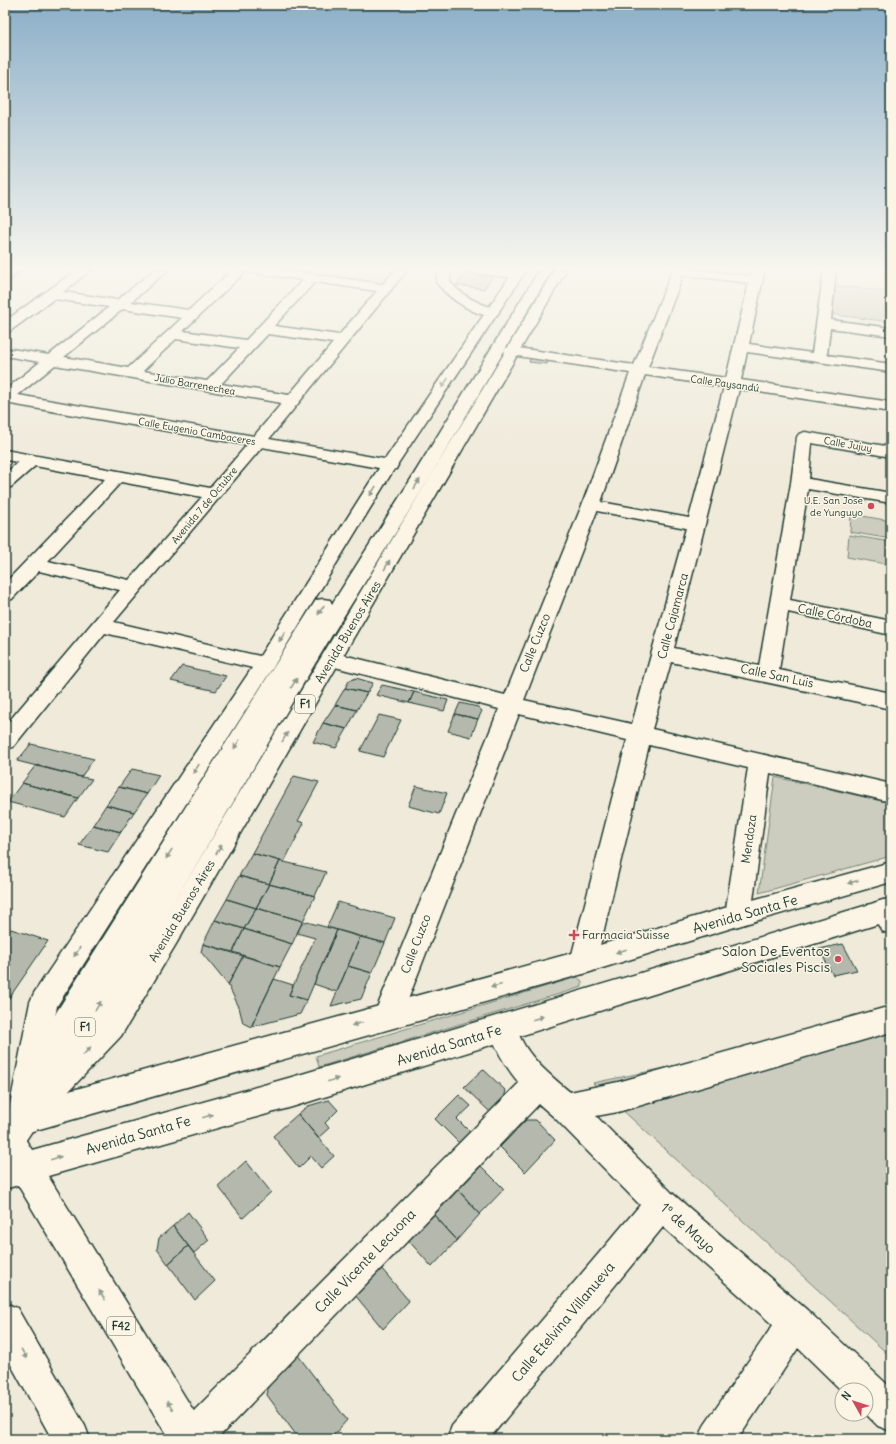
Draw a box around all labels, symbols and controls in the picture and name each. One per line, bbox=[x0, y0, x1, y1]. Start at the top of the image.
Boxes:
street label: Julio Barrenechea bbox=[153, 371, 237, 398]
street label: Calle Paysandú bbox=[690, 372, 760, 395]
one-way arrow bbox=[441, 378, 449, 388]
street label: Calle Eugenio Cambaceres bbox=[137, 415, 257, 448]
street label: Calle Jujuy bbox=[823, 434, 873, 455]
street label: Avenida 7 de Octubre bbox=[168, 464, 240, 546]
one-way arrow bbox=[414, 478, 421, 490]
one-way arrow bbox=[369, 485, 376, 497]
place label: U.E. San Jose de Yunguyo bbox=[804, 494, 863, 519]
marker: U.E. San Jose de Yunguyo bbox=[866, 501, 876, 511]
one-way arrow bbox=[384, 559, 391, 571]
street label: Calle Cajamarca bbox=[654, 571, 691, 661]
street label: Avenida Buenos Aires bbox=[311, 578, 384, 686]
street label: Calle Córdoba bbox=[796, 600, 874, 631]
one-way arrow bbox=[317, 604, 324, 616]
street label: Calle Cuzco bbox=[516, 611, 553, 675]
one-way arrow bbox=[278, 632, 286, 642]
street label: Calle San Luis bbox=[739, 660, 815, 691]
one-way arrow bbox=[290, 677, 297, 689]
road number: F1 bbox=[295, 695, 315, 713]
one-way arrow bbox=[282, 731, 289, 743]
one-way arrow bbox=[233, 739, 241, 749]
one-way arrow bbox=[192, 764, 200, 775]
street label: Mendoza bbox=[738, 813, 759, 864]
one-way arrow bbox=[215, 844, 223, 854]
one-way arrow bbox=[165, 849, 172, 860]
street label: Avenida Buenos Aires bbox=[145, 857, 218, 965]
one-way arrow bbox=[847, 880, 860, 886]
street label: Avenida Santa Fe bbox=[690, 890, 800, 938]
street label: Calle Cuzco bbox=[397, 912, 434, 976]
place label: Farmacia Suisse bbox=[582, 927, 670, 942]
marker: Farmacia Suisse bbox=[569, 930, 579, 940]
place label: Salon De Eventos Sociales Piscis bbox=[722, 942, 830, 976]
one-way arrow bbox=[73, 947, 81, 957]
one-way arrow bbox=[615, 948, 627, 954]
marker: Salon De Eventos Sociales Piscis bbox=[833, 954, 843, 964]
one-way arrow bbox=[490, 983, 502, 989]
one-way arrow bbox=[94, 1001, 102, 1011]
one-way arrow bbox=[532, 1015, 544, 1021]
road number: F1 bbox=[75, 1018, 95, 1036]
one-way arrow bbox=[351, 1021, 363, 1027]
street label: Avenida Santa Fe bbox=[394, 1021, 504, 1069]
one-way arrow bbox=[82, 1046, 92, 1056]
one-way arrow bbox=[327, 1077, 339, 1083]
street label: Avenida Santa Fe bbox=[83, 1111, 193, 1159]
one-way arrow bbox=[202, 1112, 214, 1118]
one-way arrow bbox=[50, 1155, 62, 1161]
street label: 1º de Mayo bbox=[657, 1199, 719, 1258]
street label: Calle Vicente Lecuona bbox=[311, 1205, 419, 1317]
street label: Calle Etelvina Villanueva bbox=[507, 1258, 619, 1386]
one-way arrow bbox=[98, 1289, 105, 1301]
road number: F42 bbox=[107, 1317, 135, 1335]
one-way arrow bbox=[21, 1348, 28, 1360]
north arrow bbox=[834, 1382, 874, 1422]
text: N bbox=[838, 1388, 854, 1403]
one-way arrow bbox=[166, 1400, 173, 1412]

